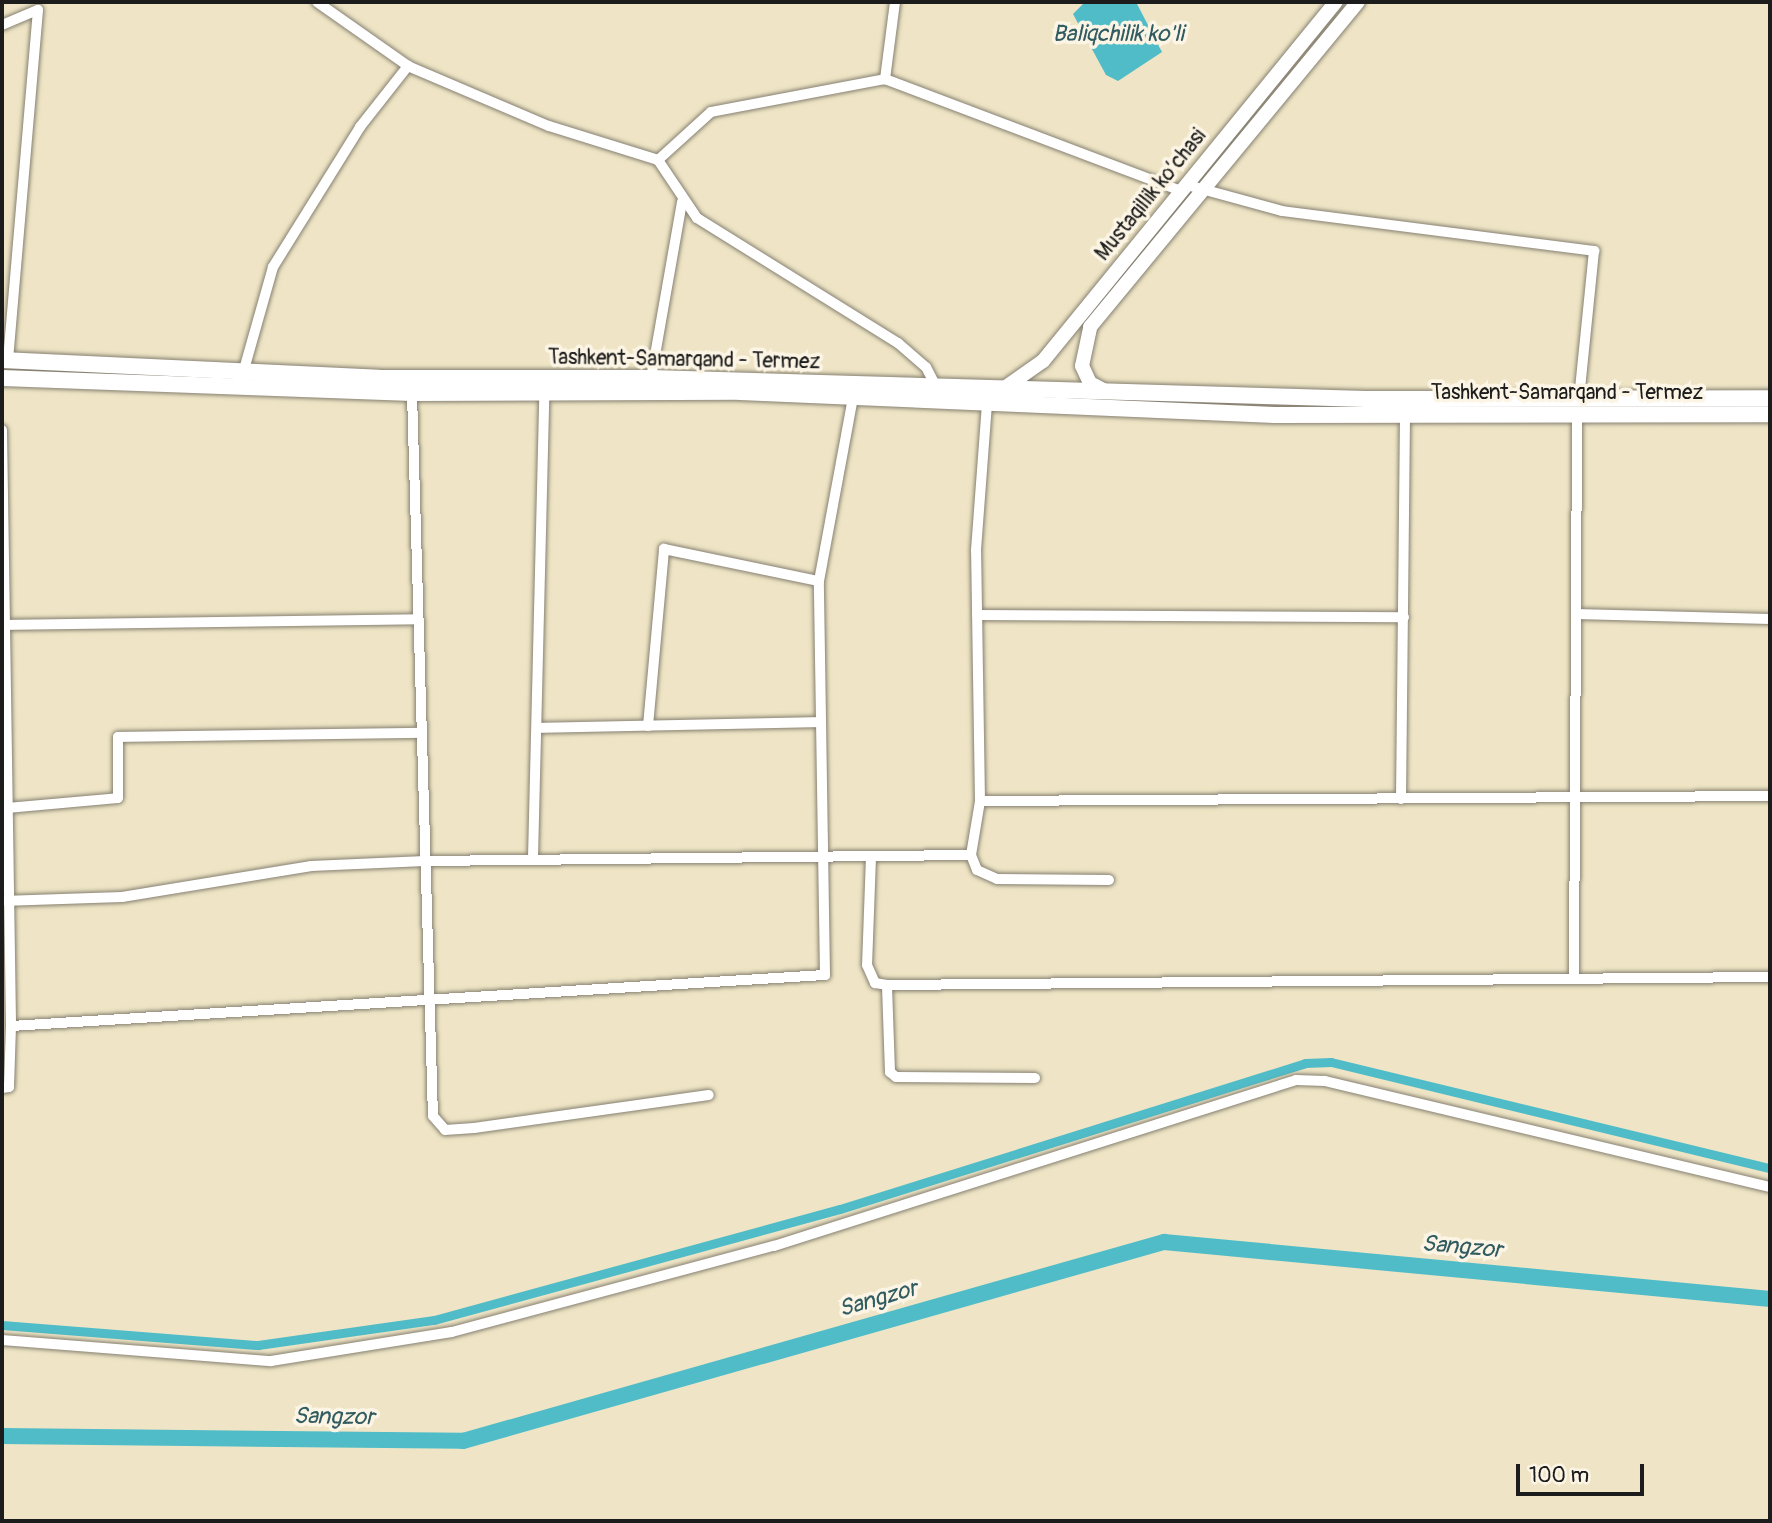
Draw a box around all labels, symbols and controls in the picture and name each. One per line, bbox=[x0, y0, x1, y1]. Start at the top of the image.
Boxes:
water label: Baliqchilik ko'li bbox=[1052, 20, 1184, 48]
street label: Mustaqillik ko’chasi bbox=[1090, 124, 1212, 266]
street label: Tashkent-Samarqand - Termez bbox=[548, 345, 820, 375]
street label: Tashkent-Samarqand - Termez bbox=[1431, 380, 1703, 406]
water label: Sangzor bbox=[1421, 1230, 1503, 1264]
water label: Sangzor bbox=[835, 1275, 921, 1323]
water label: Sangzor bbox=[293, 1402, 375, 1432]
scale bar bbox=[1520, 1450, 1648, 1494]
text: 100 m bbox=[1529, 1462, 1589, 1489]

